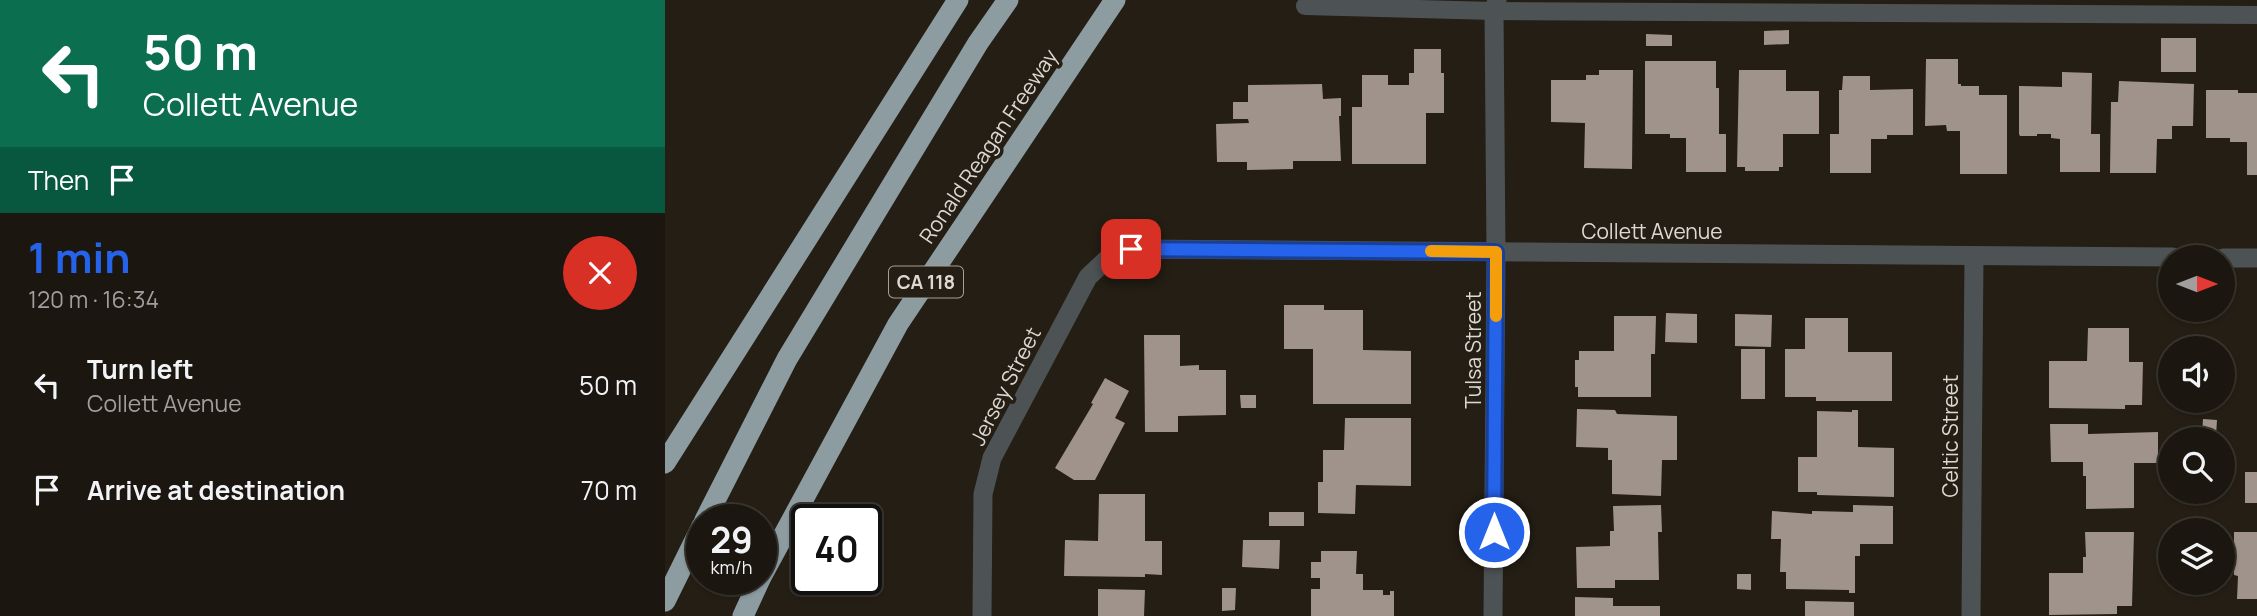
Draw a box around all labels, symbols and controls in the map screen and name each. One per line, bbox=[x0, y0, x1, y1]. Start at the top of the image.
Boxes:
text: 50 m bbox=[143, 18, 258, 85]
icon: left bbox=[28, 28, 119, 119]
street label: Ronald Reagan Freeway bbox=[912, 43, 1064, 249]
text: Collett Avenue bbox=[143, 82, 358, 126]
icon: arrive bbox=[103, 161, 141, 199]
text: Then bbox=[28, 162, 89, 198]
street label: Collett Avenue bbox=[1581, 217, 1723, 245]
pin bbox=[1101, 219, 1161, 279]
text: 1 min bbox=[28, 228, 131, 286]
icon: arrive bbox=[1112, 230, 1150, 268]
button: close bbox=[563, 236, 637, 310]
north arrow bbox=[2158, 245, 2235, 322]
map controls bbox=[2158, 245, 2235, 595]
road number: CA 118 bbox=[889, 266, 963, 298]
text: 120 m · 16:34 bbox=[28, 283, 159, 315]
street label: Tulsa Street bbox=[1459, 291, 1487, 409]
street label: Jersey Street bbox=[963, 322, 1047, 450]
button: sound bbox=[2158, 336, 2235, 413]
text: Turn left bbox=[87, 351, 194, 387]
icon: left bbox=[28, 366, 66, 404]
text: 50 m bbox=[579, 367, 637, 403]
street label: Celtic Street bbox=[1936, 374, 1964, 498]
text: Collett Avenue bbox=[87, 387, 242, 419]
button: search bbox=[2158, 427, 2235, 504]
icon: arrive bbox=[28, 471, 66, 509]
text: Arrive at destination bbox=[87, 472, 345, 508]
text: 70 m bbox=[581, 472, 637, 508]
position arrow bbox=[1457, 495, 1531, 569]
speed limit sign: 40 bbox=[791, 504, 882, 595]
text: 29 bbox=[710, 516, 753, 564]
button: layers bbox=[2158, 518, 2235, 595]
text: km/h bbox=[711, 555, 752, 579]

